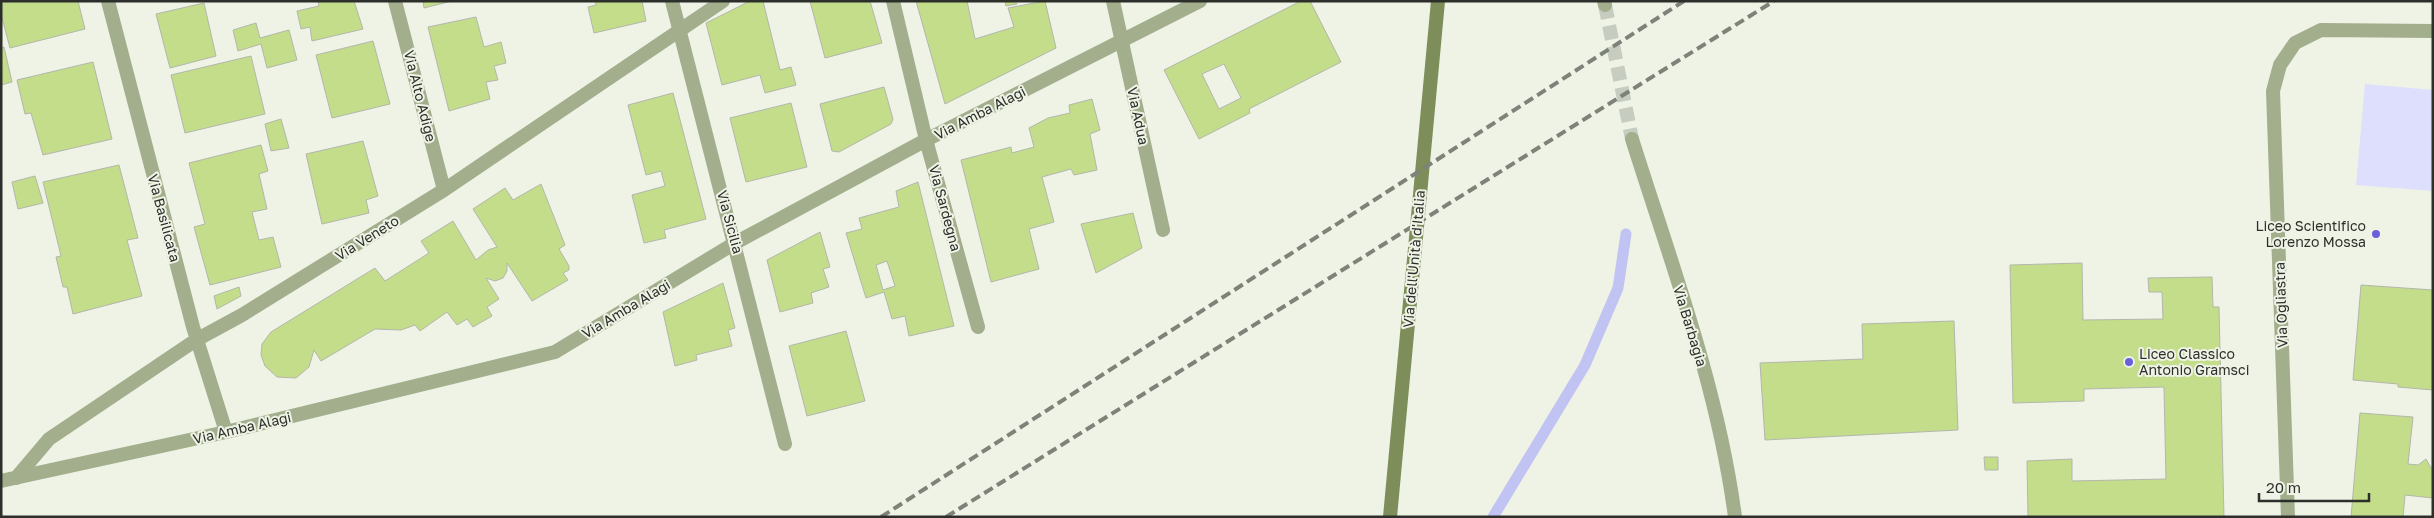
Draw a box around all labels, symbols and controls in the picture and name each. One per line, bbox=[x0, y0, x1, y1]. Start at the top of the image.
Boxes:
street label: Via Alto Adige bbox=[401, 48, 440, 143]
street label: Via Amba Alagi bbox=[931, 82, 1028, 143]
street label: Via Adua bbox=[1124, 85, 1153, 146]
street label: Via Sardegna bbox=[926, 163, 965, 253]
street label: Via Basilicata bbox=[145, 172, 184, 264]
street label: Via Sicilia bbox=[714, 188, 747, 255]
street label: Via dell'Unità d'Italia bbox=[1399, 189, 1428, 328]
street label: Via Veneto bbox=[332, 211, 402, 264]
place label: Liceo Scientifico Lorenzo Mossa bbox=[2255, 217, 2366, 250]
marker: Liceo Scientifico Lorenzo Mossa bbox=[2370, 228, 2382, 240]
street label: Via Ogliastra bbox=[2271, 262, 2290, 348]
street label: Via Amba Alagi bbox=[578, 275, 673, 342]
street label: Via Barbagia bbox=[1670, 283, 1711, 369]
place label: Liceo Classico Antonio Gramsci bbox=[2139, 345, 2249, 378]
marker: Liceo Classico Antonio Gramsci bbox=[2123, 356, 2135, 368]
street label: Via Amba Alagi bbox=[191, 408, 293, 447]
scale bar bbox=[2259, 470, 2369, 502]
text: 20 m bbox=[2266, 478, 2301, 496]

